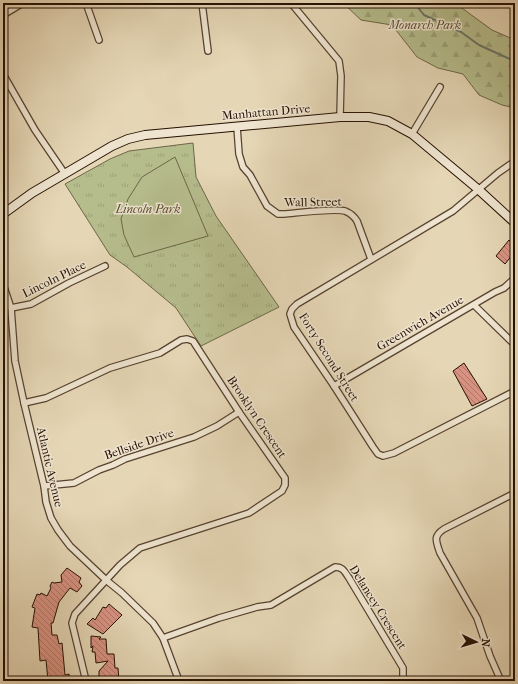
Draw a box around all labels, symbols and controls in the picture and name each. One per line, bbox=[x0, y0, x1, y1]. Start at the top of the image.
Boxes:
park label: Monarch Park bbox=[388, 18, 461, 32]
street label: Manhattan Drive bbox=[221, 101, 311, 123]
street label: Wall Street bbox=[283, 194, 343, 210]
park label: Lincoln Park bbox=[114, 202, 181, 216]
street label: Lincoln Place bbox=[20, 258, 88, 300]
street label: Greenwich Avenue bbox=[374, 292, 466, 354]
street label: Forty Second Street bbox=[296, 310, 362, 405]
street label: Brooklyn Crescent bbox=[224, 373, 290, 461]
street label: Atlantic Avenue bbox=[34, 424, 66, 509]
street label: Bellside Drive bbox=[102, 426, 176, 462]
street label: Delancey Crescent bbox=[346, 562, 410, 652]
north arrow bbox=[456, 622, 496, 662]
text: N bbox=[479, 638, 492, 648]

